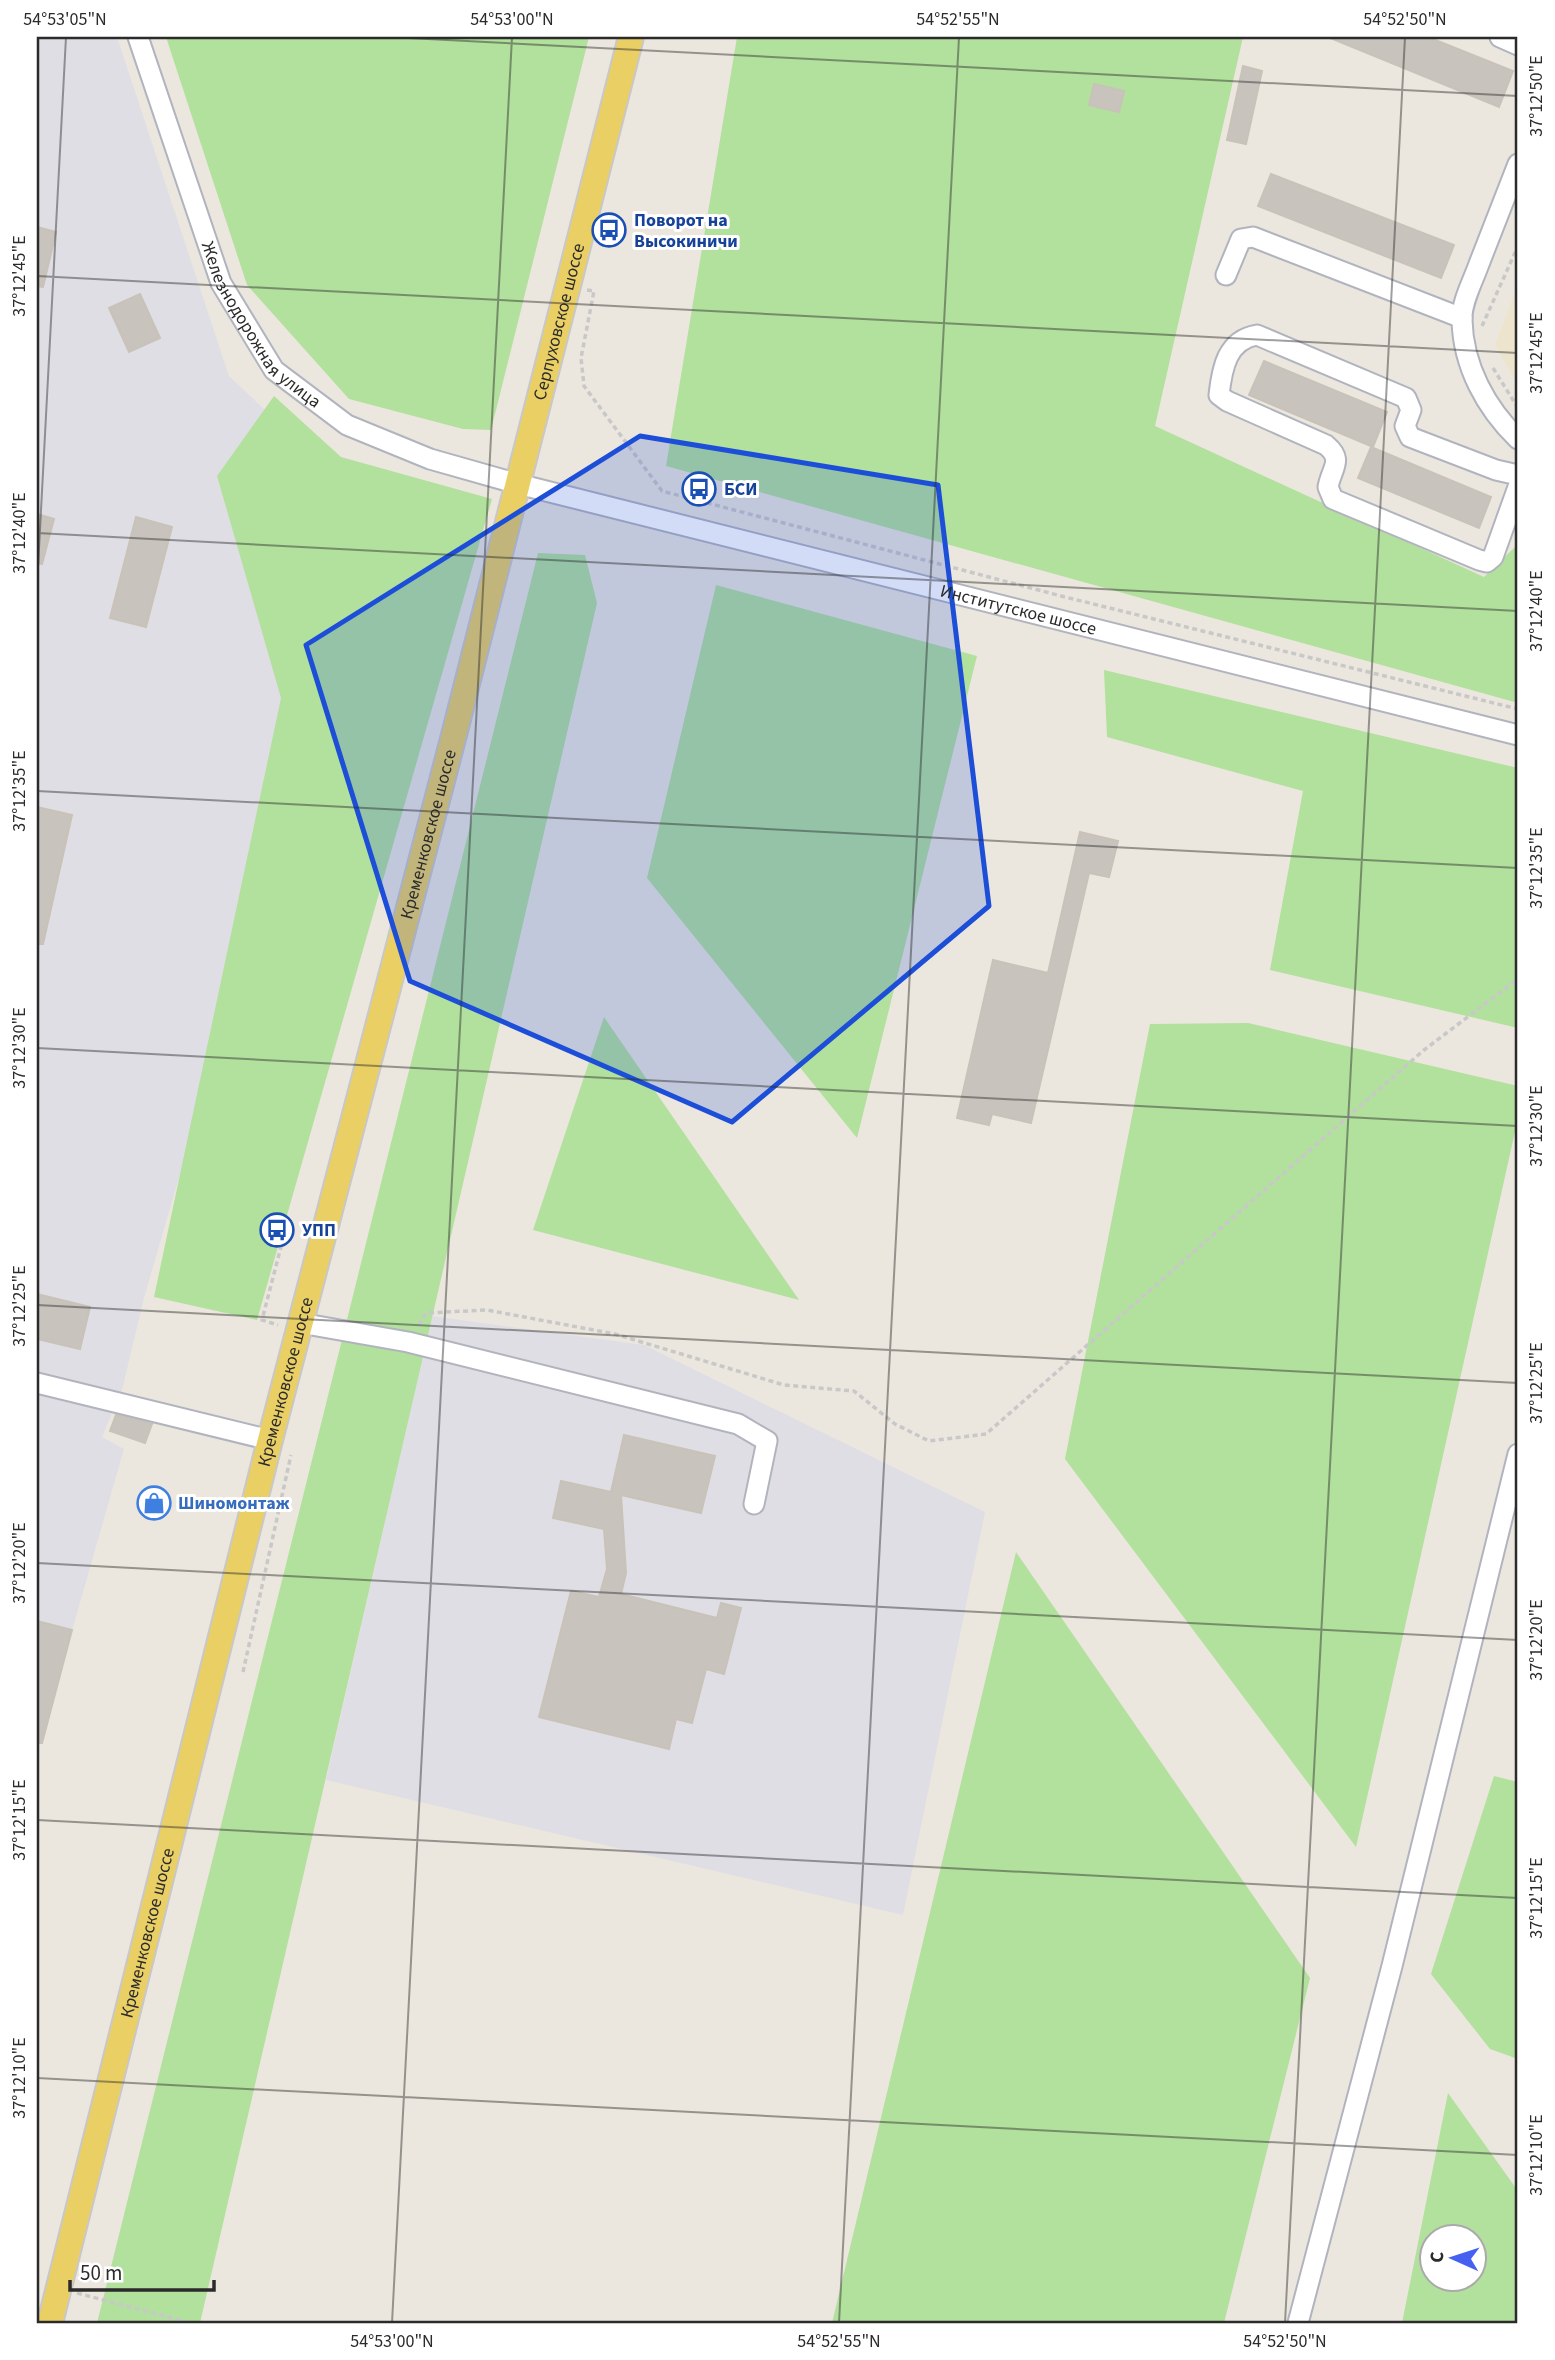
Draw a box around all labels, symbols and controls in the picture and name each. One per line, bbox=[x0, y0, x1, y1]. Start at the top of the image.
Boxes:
text: 54°53'05"N bbox=[23, 7, 107, 32]
text: 54°53'00"N bbox=[470, 7, 554, 32]
text: 54°52'55"N bbox=[916, 7, 1000, 32]
text: 54°52'50"N bbox=[1363, 7, 1447, 32]
text: 37°12'50"E bbox=[1524, 55, 1549, 137]
place label: Поворот на Высокиничи bbox=[634, 208, 738, 254]
bus stop icon: Поворот на Высокиничи bbox=[590, 211, 628, 249]
text: 37°12'45"E bbox=[7, 235, 32, 317]
street label: Железнодорожная улица bbox=[195, 238, 326, 414]
street label: Серпуховское шоссе bbox=[527, 241, 591, 403]
text: 37°12'45"E bbox=[1524, 312, 1549, 394]
bus stop icon: БСИ bbox=[680, 470, 718, 508]
place label: БСИ bbox=[724, 477, 757, 502]
text: 37°12'40"E bbox=[7, 492, 32, 574]
text: 37°12'40"E bbox=[1524, 570, 1549, 652]
street label: Институтское шоссе bbox=[938, 578, 1099, 641]
street label: Кременковское шоссе bbox=[394, 747, 462, 922]
text: 37°12'35"E bbox=[7, 750, 32, 832]
text: 37°12'35"E bbox=[1524, 827, 1549, 909]
text: 37°12'30"E bbox=[7, 1007, 32, 1089]
text: 37°12'30"E bbox=[1524, 1085, 1549, 1167]
bus stop icon: УПП bbox=[258, 1211, 296, 1249]
place label: УПП bbox=[302, 1218, 336, 1243]
text: 37°12'25"E bbox=[7, 1265, 32, 1347]
street label: Кременковское шоссе bbox=[251, 1294, 319, 1469]
text: 37°12'25"E bbox=[1524, 1342, 1549, 1424]
shop icon: Шиномонтаж bbox=[135, 1484, 173, 1522]
place label: Шиномонтаж bbox=[178, 1491, 290, 1516]
text: 37°12'20"E bbox=[7, 1522, 32, 1604]
text: 37°12'20"E bbox=[1524, 1599, 1549, 1681]
text: 37°12'15"E bbox=[7, 1779, 32, 1861]
street label: Кременковское шоссе bbox=[114, 1845, 180, 2021]
text: 37°12'15"E bbox=[1524, 1857, 1549, 1939]
text: 37°12'10"E bbox=[7, 2037, 32, 2119]
text: 37°12'10"E bbox=[1524, 2114, 1549, 2196]
north arrow bbox=[1418, 2224, 1488, 2294]
scale bar bbox=[70, 2248, 214, 2292]
text: С bbox=[1424, 2251, 1451, 2263]
text: 50 m bbox=[80, 2258, 122, 2288]
text: 54°53'00"N bbox=[350, 2329, 434, 2354]
text: 54°52'55"N bbox=[797, 2329, 881, 2354]
text: 54°52'50"N bbox=[1243, 2329, 1327, 2354]

